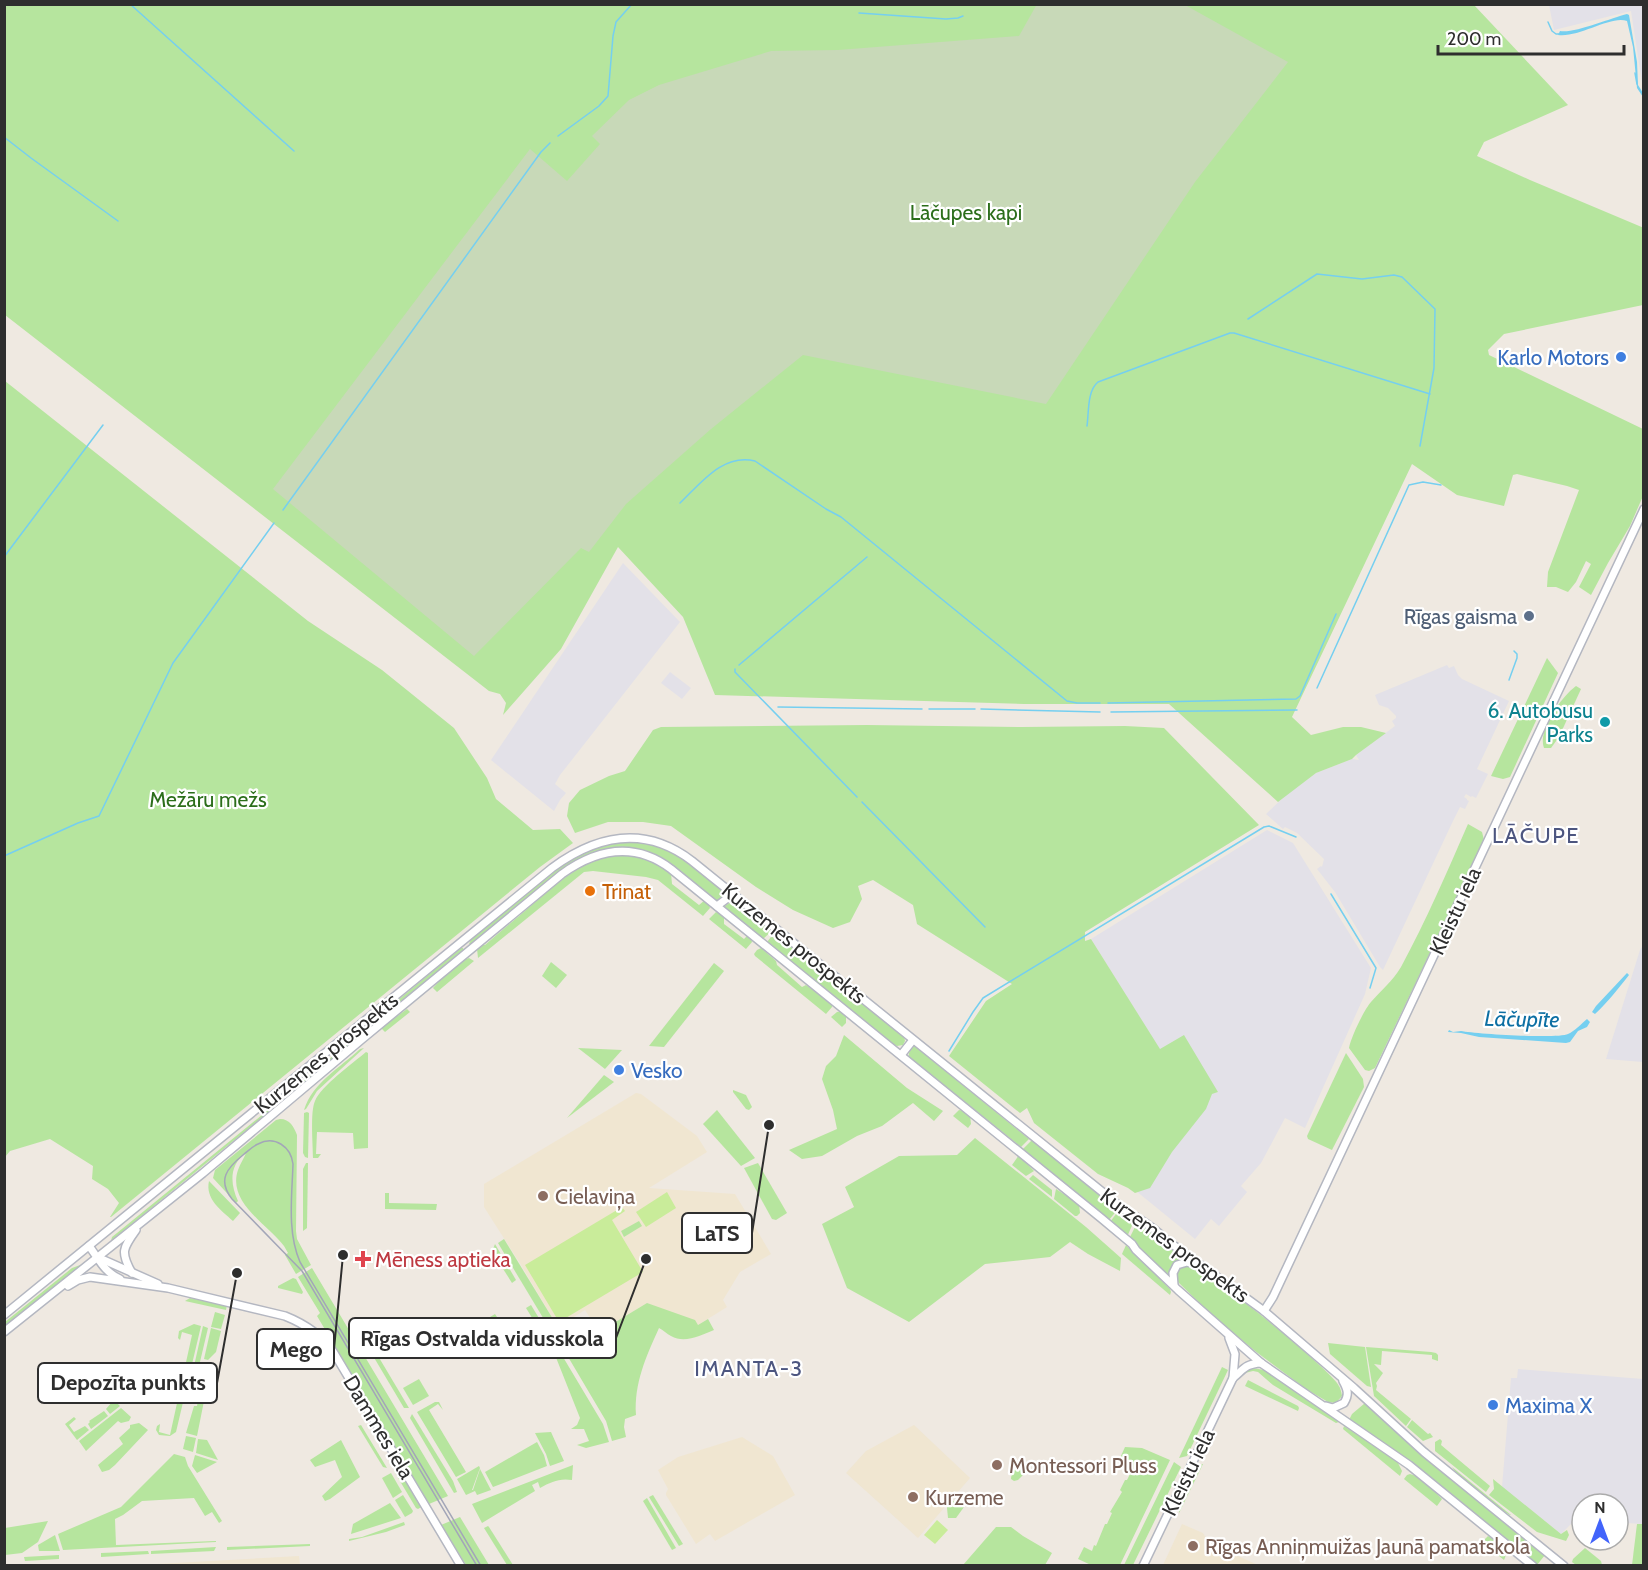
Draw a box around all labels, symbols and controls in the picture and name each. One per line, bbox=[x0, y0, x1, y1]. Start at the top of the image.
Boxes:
scale bar bbox=[1438, 18, 1624, 56]
text: 200 m bbox=[1447, 28, 1501, 50]
park label: Lāčupes kapi bbox=[910, 200, 1022, 225]
place label: Karlo Motors bbox=[1497, 345, 1609, 370]
marker: Karlo Motors bbox=[1614, 350, 1628, 364]
place label: Rīgas gaisma bbox=[1404, 604, 1517, 629]
marker: Rīgas gaisma bbox=[1522, 609, 1536, 623]
place label: 6. Autobusu Parks bbox=[1487, 698, 1593, 747]
marker: 6. Autobusu Parks bbox=[1598, 715, 1612, 729]
park label: Mežāru mežs bbox=[149, 787, 267, 812]
district label: LĀČUPE bbox=[1492, 822, 1580, 849]
street label: Kleistu iela bbox=[1424, 863, 1486, 959]
street label: Kurzemes prospekts bbox=[717, 877, 871, 1009]
place label: Trinat bbox=[602, 879, 651, 904]
marker: Trinat bbox=[583, 884, 597, 898]
street label: Kurzemes prospekts bbox=[249, 987, 403, 1119]
water label: Lāčupīte bbox=[1484, 1005, 1560, 1033]
place label: Vesko bbox=[631, 1058, 683, 1083]
marker: Vesko bbox=[612, 1063, 626, 1077]
street label: Kurzemes prospekts bbox=[1096, 1183, 1255, 1308]
place label: Cielaviņa bbox=[555, 1184, 635, 1211]
marker: Cielaviņa bbox=[536, 1189, 550, 1203]
callout: LaTS bbox=[682, 1213, 752, 1253]
text: LaTS bbox=[694, 1220, 740, 1247]
place label: Mēness aptieka bbox=[375, 1247, 511, 1272]
marker: Mēness aptieka bbox=[356, 1252, 370, 1266]
callout: Rīgas Ostvalda vidusskola bbox=[349, 1318, 616, 1358]
text: Rīgas Ostvalda vidusskola bbox=[360, 1325, 604, 1352]
callout: Mego bbox=[257, 1329, 334, 1369]
text: Mego bbox=[270, 1336, 322, 1363]
district label: IMANTA-3 bbox=[694, 1355, 804, 1382]
callout: Depozīta punkts bbox=[38, 1363, 217, 1403]
text: Depozīta punkts bbox=[50, 1369, 206, 1396]
street label: Dammes iela bbox=[338, 1371, 420, 1483]
place label: Maxima X bbox=[1505, 1393, 1593, 1418]
marker: Maxima X bbox=[1486, 1398, 1500, 1412]
street label: Kleistu iela bbox=[1156, 1424, 1220, 1520]
place label: Montessori Pluss bbox=[1009, 1453, 1157, 1478]
marker: Montessori Pluss bbox=[990, 1458, 1004, 1472]
place label: Kurzeme bbox=[925, 1485, 1004, 1510]
marker: Kurzeme bbox=[906, 1490, 920, 1504]
north arrow bbox=[1570, 1492, 1630, 1552]
text: N bbox=[1594, 1498, 1606, 1517]
place label: Rīgas Anniņmuižas Jaunā pamatskola bbox=[1205, 1534, 1530, 1561]
marker: Rīgas Anniņmuižas Jaunā pamatskola bbox=[1186, 1539, 1200, 1553]

